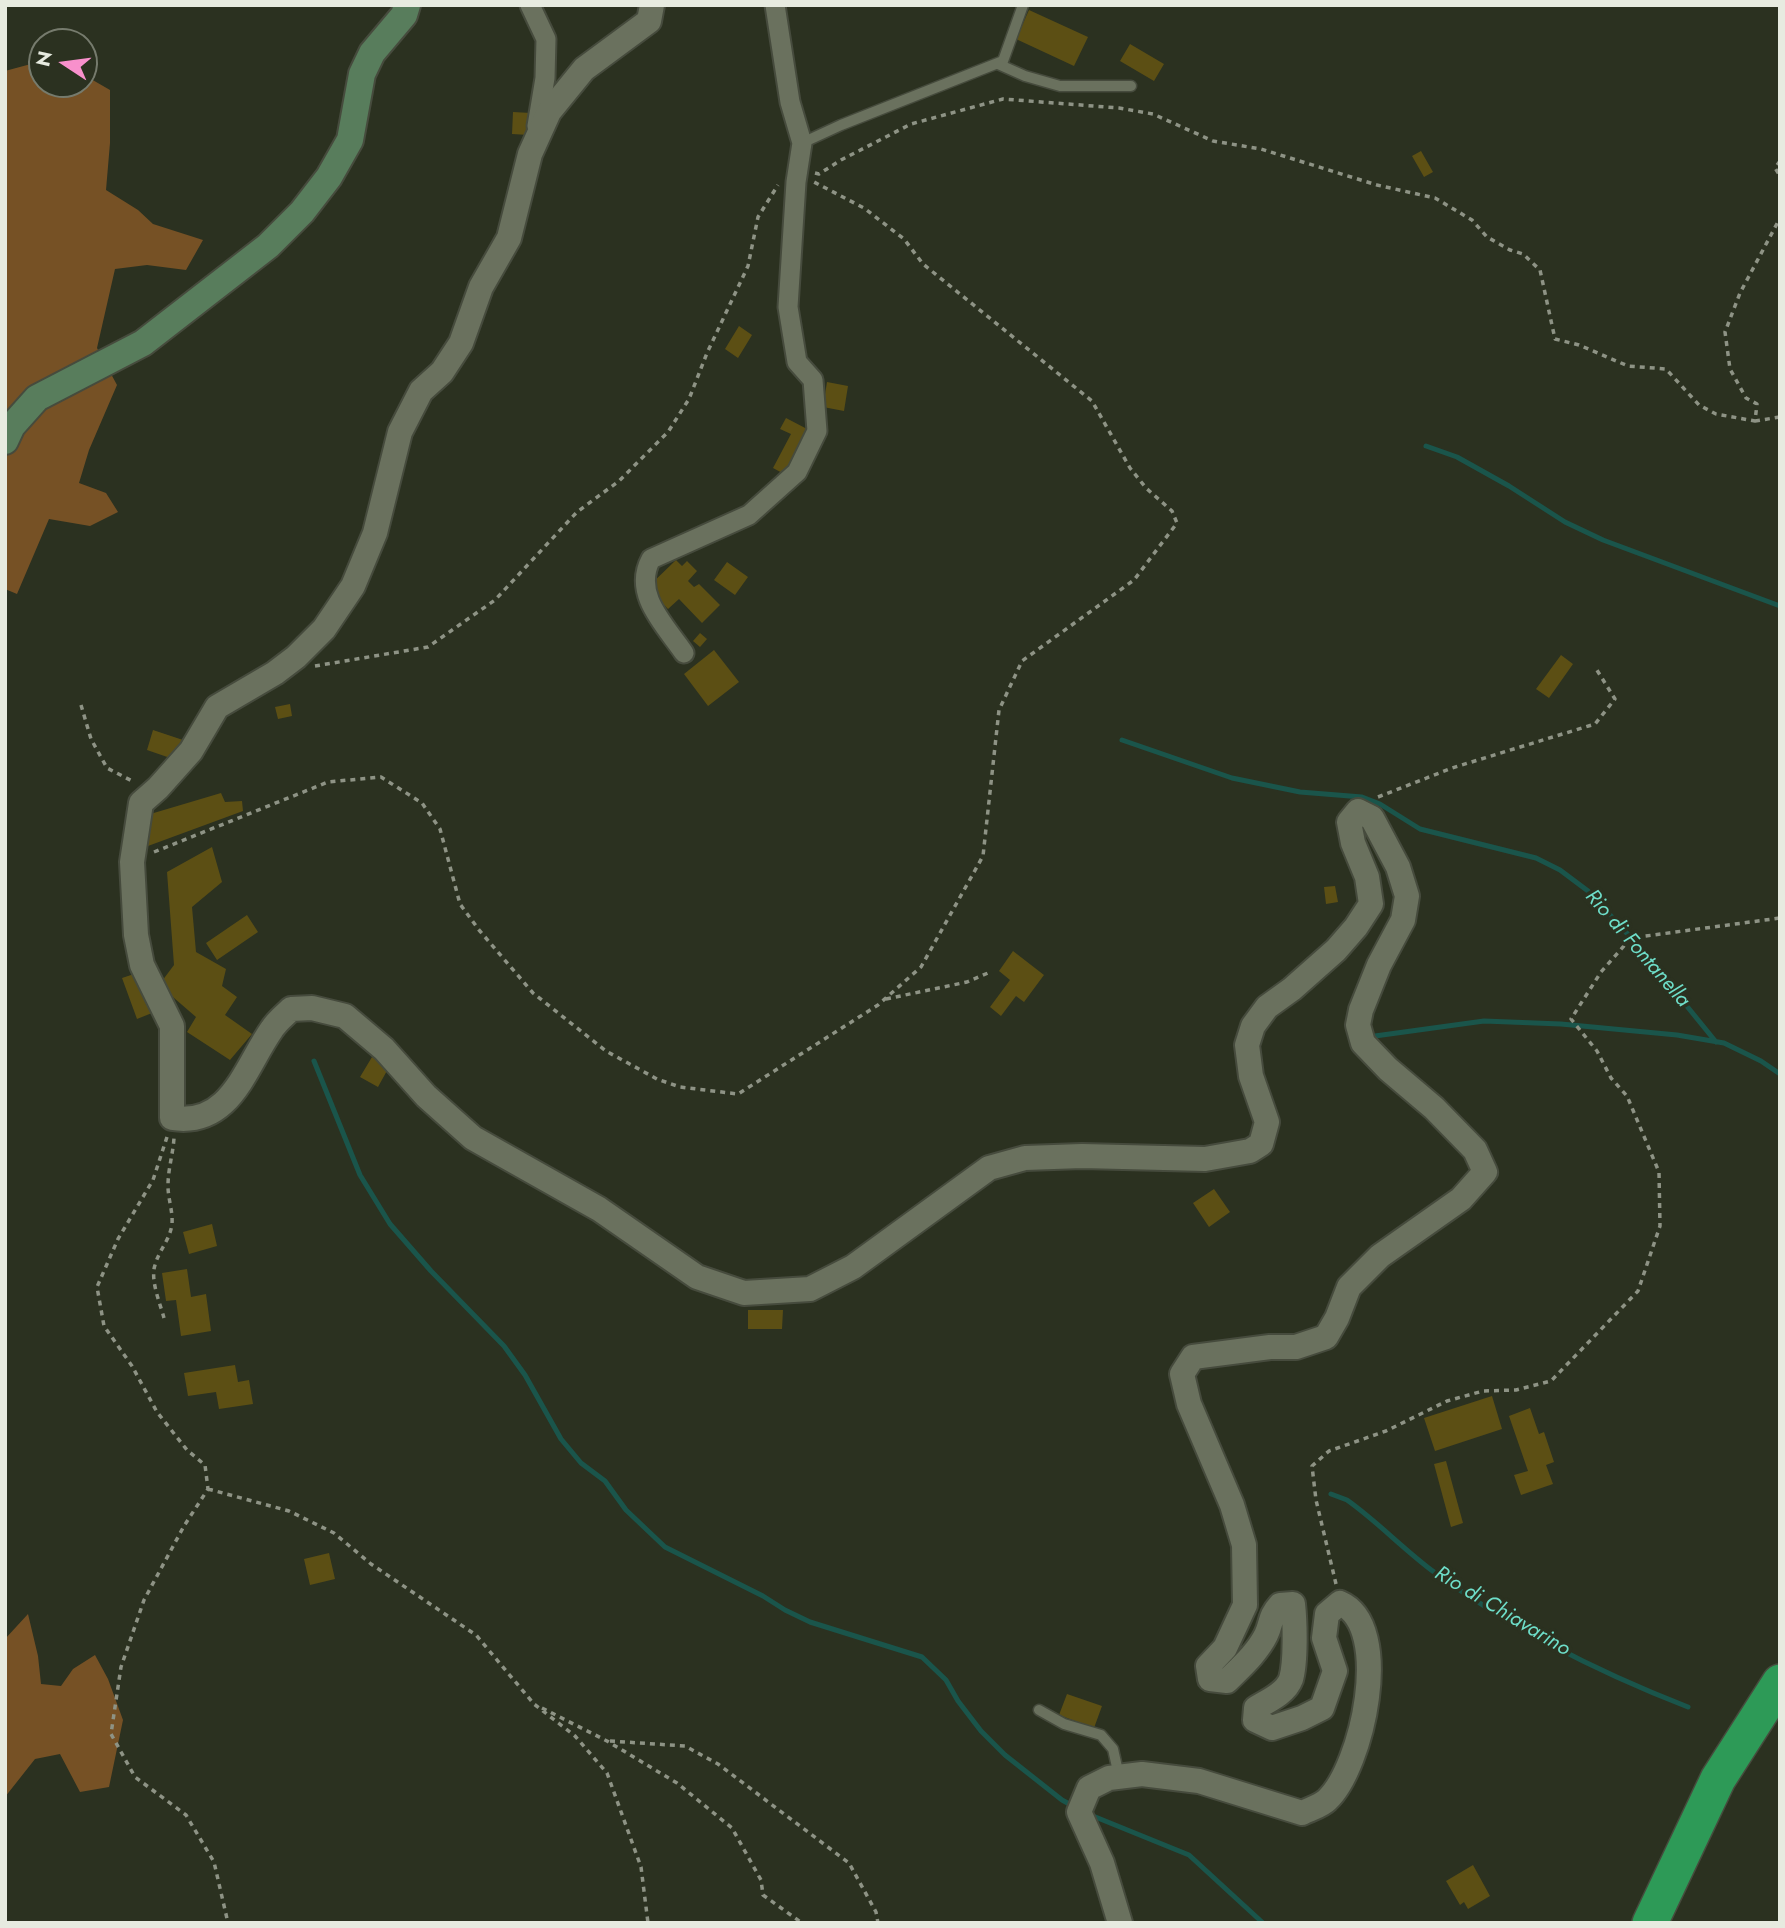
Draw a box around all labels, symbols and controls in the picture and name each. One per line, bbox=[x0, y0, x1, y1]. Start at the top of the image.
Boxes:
north arrow bbox=[28, 28, 98, 98]
text: N bbox=[29, 48, 59, 69]
water label: Rio di Fontanella bbox=[1579, 885, 1695, 1013]
water label: Rio di Chiavarino bbox=[1430, 1562, 1574, 1662]

